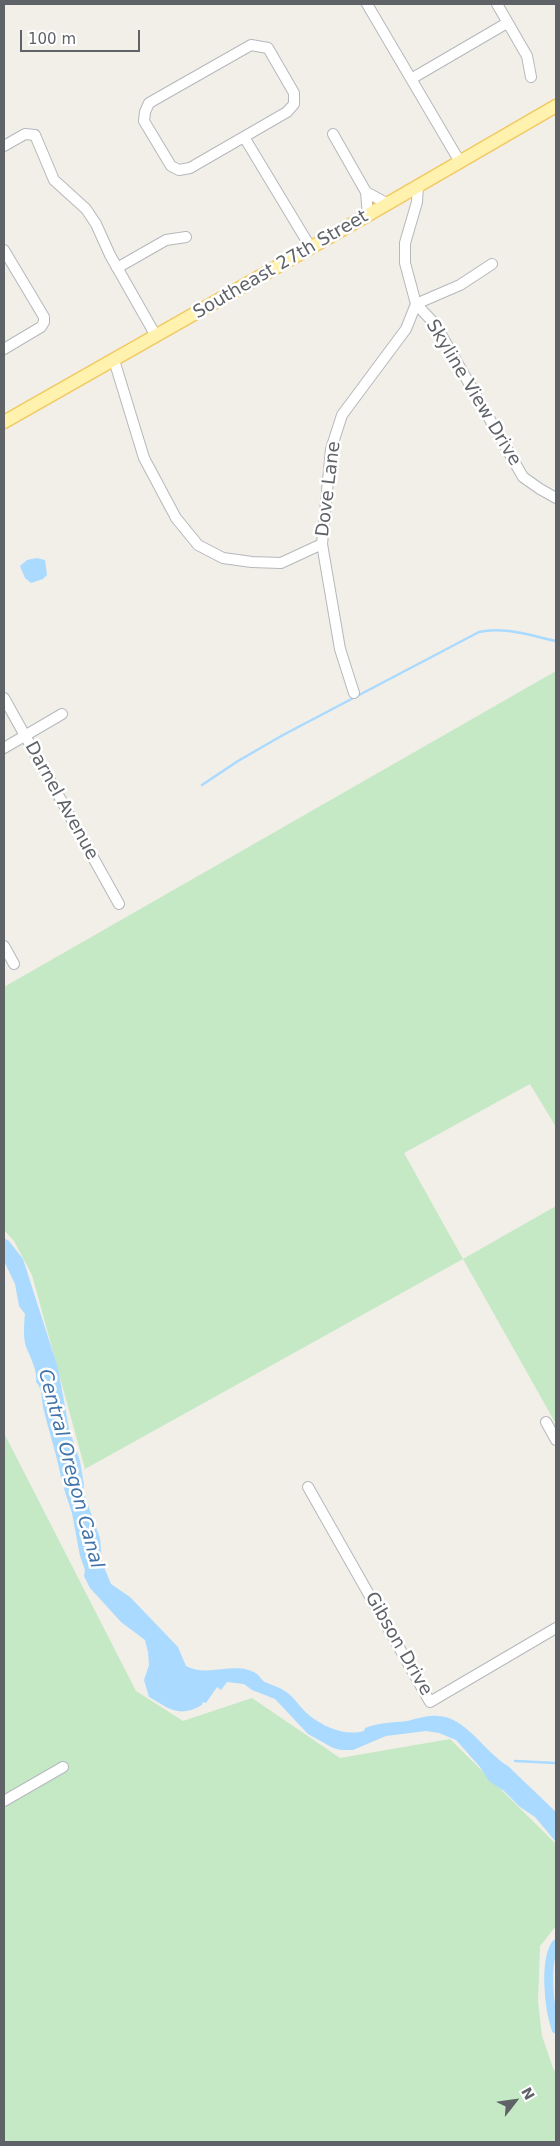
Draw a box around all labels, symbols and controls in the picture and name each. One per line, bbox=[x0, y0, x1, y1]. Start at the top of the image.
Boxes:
scale bar bbox=[22, 20, 142, 52]
text: 100 m bbox=[28, 30, 76, 48]
street label: Southeast 27th Street bbox=[190, 206, 372, 324]
street label: Skyline View Drive bbox=[421, 316, 525, 470]
street label: Dove Lane bbox=[312, 440, 346, 538]
street label: Darnel Avenue bbox=[20, 738, 102, 864]
water label: Central Oregon Canal bbox=[32, 1367, 108, 1571]
street label: Gibson Drive bbox=[360, 1588, 436, 1700]
north arrow bbox=[490, 2076, 540, 2126]
text: N bbox=[518, 2084, 538, 2103]

